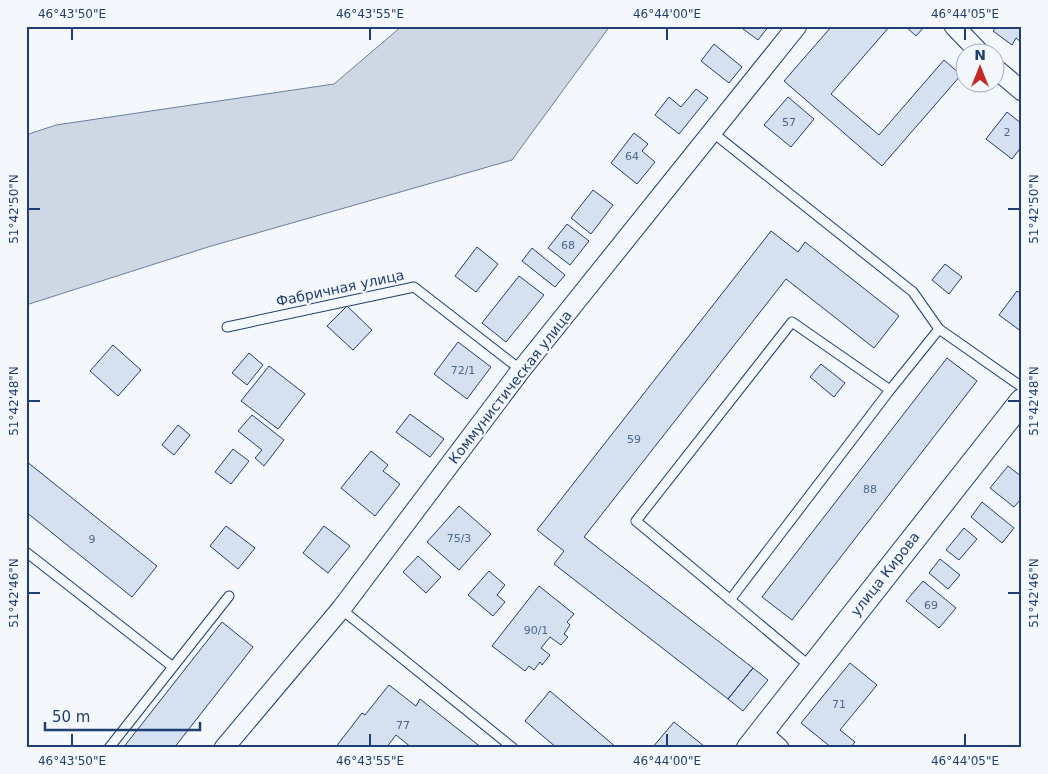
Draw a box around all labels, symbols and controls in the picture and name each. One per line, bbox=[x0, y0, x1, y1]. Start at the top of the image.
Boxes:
text: 46°43'50"E bbox=[38, 7, 106, 21]
text: 46°43'55"E bbox=[336, 7, 404, 21]
text: 46°44'00"E bbox=[633, 7, 701, 21]
text: 46°44'05"E bbox=[931, 7, 999, 21]
north arrow bbox=[956, 42, 1006, 92]
text: N bbox=[974, 47, 986, 63]
house number: 57 bbox=[782, 116, 796, 129]
house number: 2 bbox=[1004, 126, 1011, 139]
house number: 64 bbox=[625, 150, 639, 163]
text: 51°42'50"N bbox=[7, 174, 21, 244]
text: 51°42'50"N bbox=[1027, 174, 1041, 244]
house number: 68 bbox=[561, 239, 575, 252]
street label: Фабричная улица bbox=[274, 267, 406, 309]
street label: Коммунистическая улица bbox=[445, 307, 575, 467]
house number: 72/1 bbox=[451, 364, 475, 377]
text: 51°42'48"N bbox=[7, 366, 21, 436]
text: 51°42'48"N bbox=[1027, 366, 1041, 436]
house number: 59 bbox=[627, 433, 641, 446]
house number: 88 bbox=[863, 483, 877, 496]
street label: улица Кирова bbox=[847, 529, 923, 619]
house number: 75/3 bbox=[447, 532, 471, 545]
house number: 9 bbox=[89, 533, 96, 546]
text: 51°42'46"N bbox=[7, 558, 21, 628]
text: 51°42'46"N bbox=[1027, 558, 1041, 628]
house number: 69 bbox=[924, 599, 938, 612]
house number: 90/1 bbox=[524, 624, 548, 637]
house number: 71 bbox=[832, 698, 846, 711]
scale bar bbox=[45, 699, 200, 731]
text: 50 m bbox=[52, 708, 90, 726]
house number: 77 bbox=[396, 719, 410, 732]
text: 46°43'50"E bbox=[38, 754, 106, 768]
text: 46°43'55"E bbox=[336, 754, 404, 768]
text: 46°44'00"E bbox=[633, 754, 701, 768]
text: 46°44'05"E bbox=[931, 754, 999, 768]

